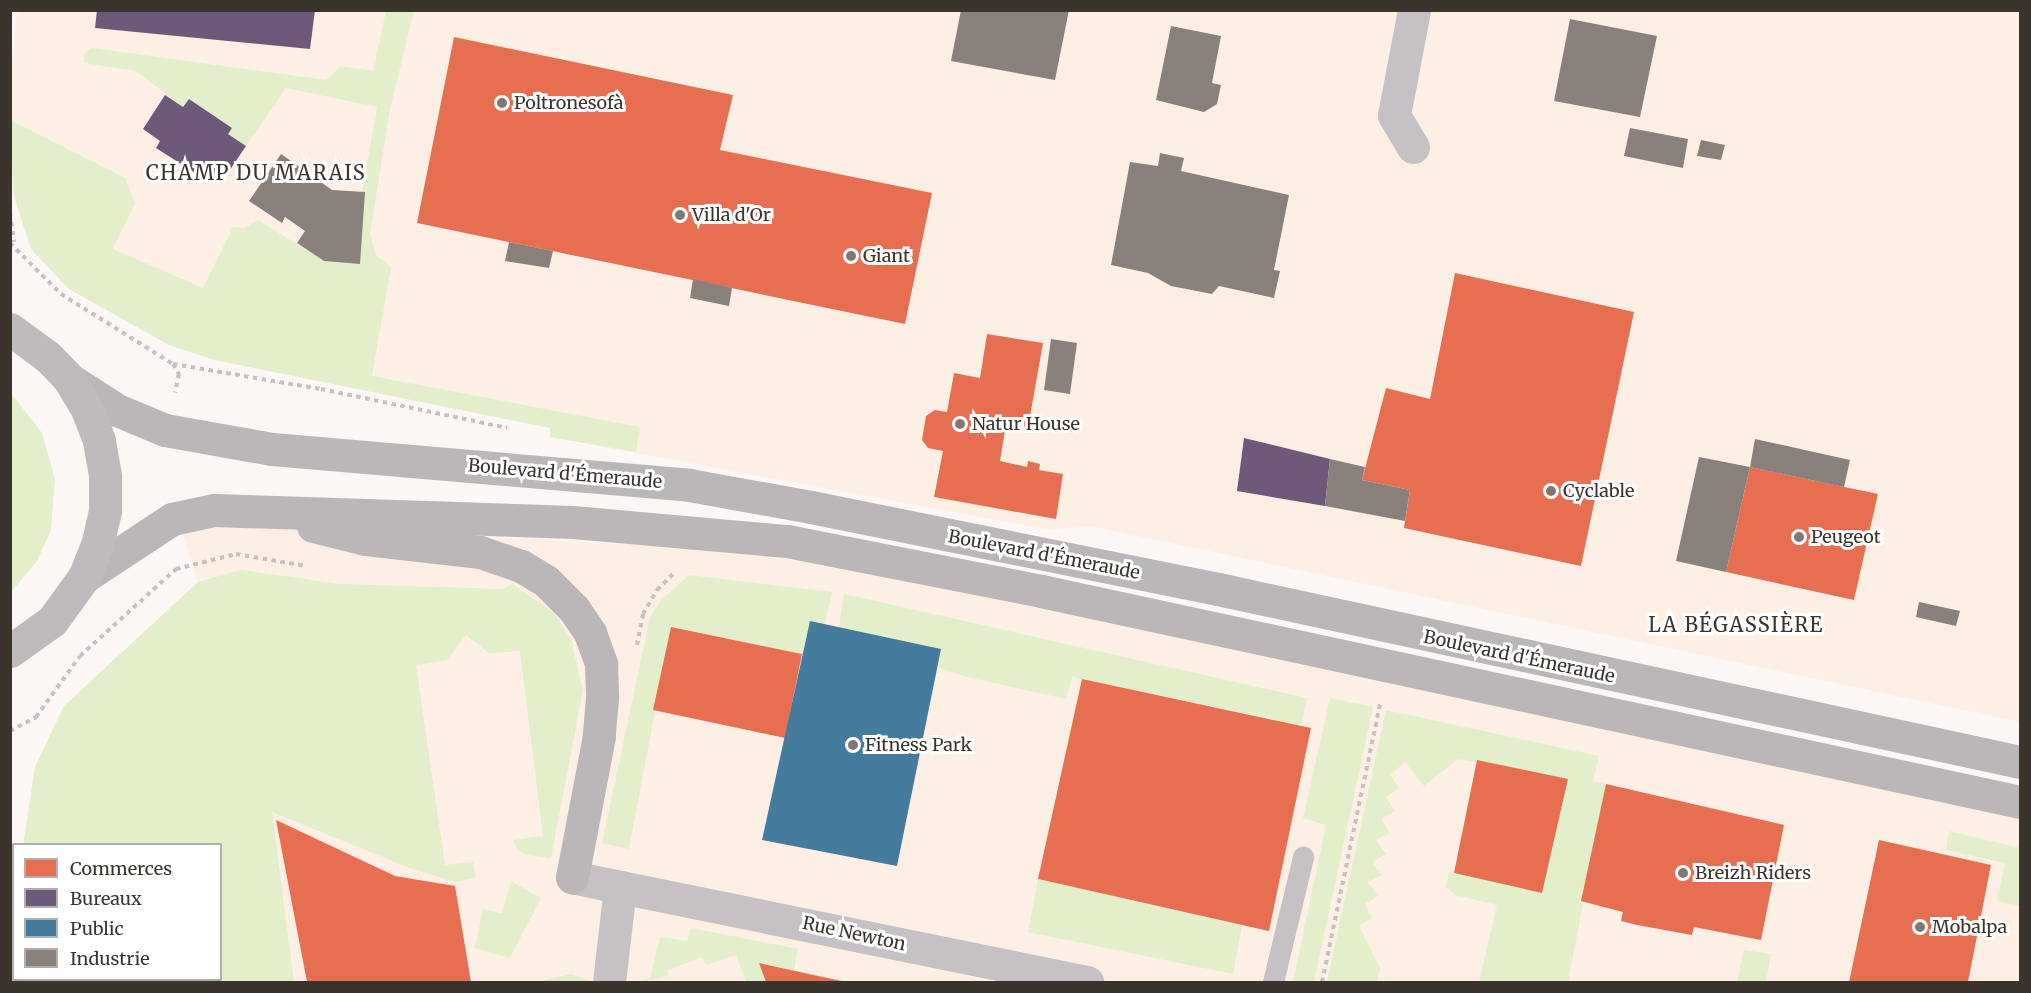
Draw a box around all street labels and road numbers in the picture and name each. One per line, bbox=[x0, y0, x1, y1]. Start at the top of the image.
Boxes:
street label: Boulevard d'Émeraude bbox=[467, 455, 663, 493]
street label: Boulevard d'Émeraude bbox=[946, 526, 1142, 584]
street label: Boulevard d'Émeraude bbox=[1421, 626, 1617, 688]
street label: Rue Newton bbox=[800, 913, 908, 955]

